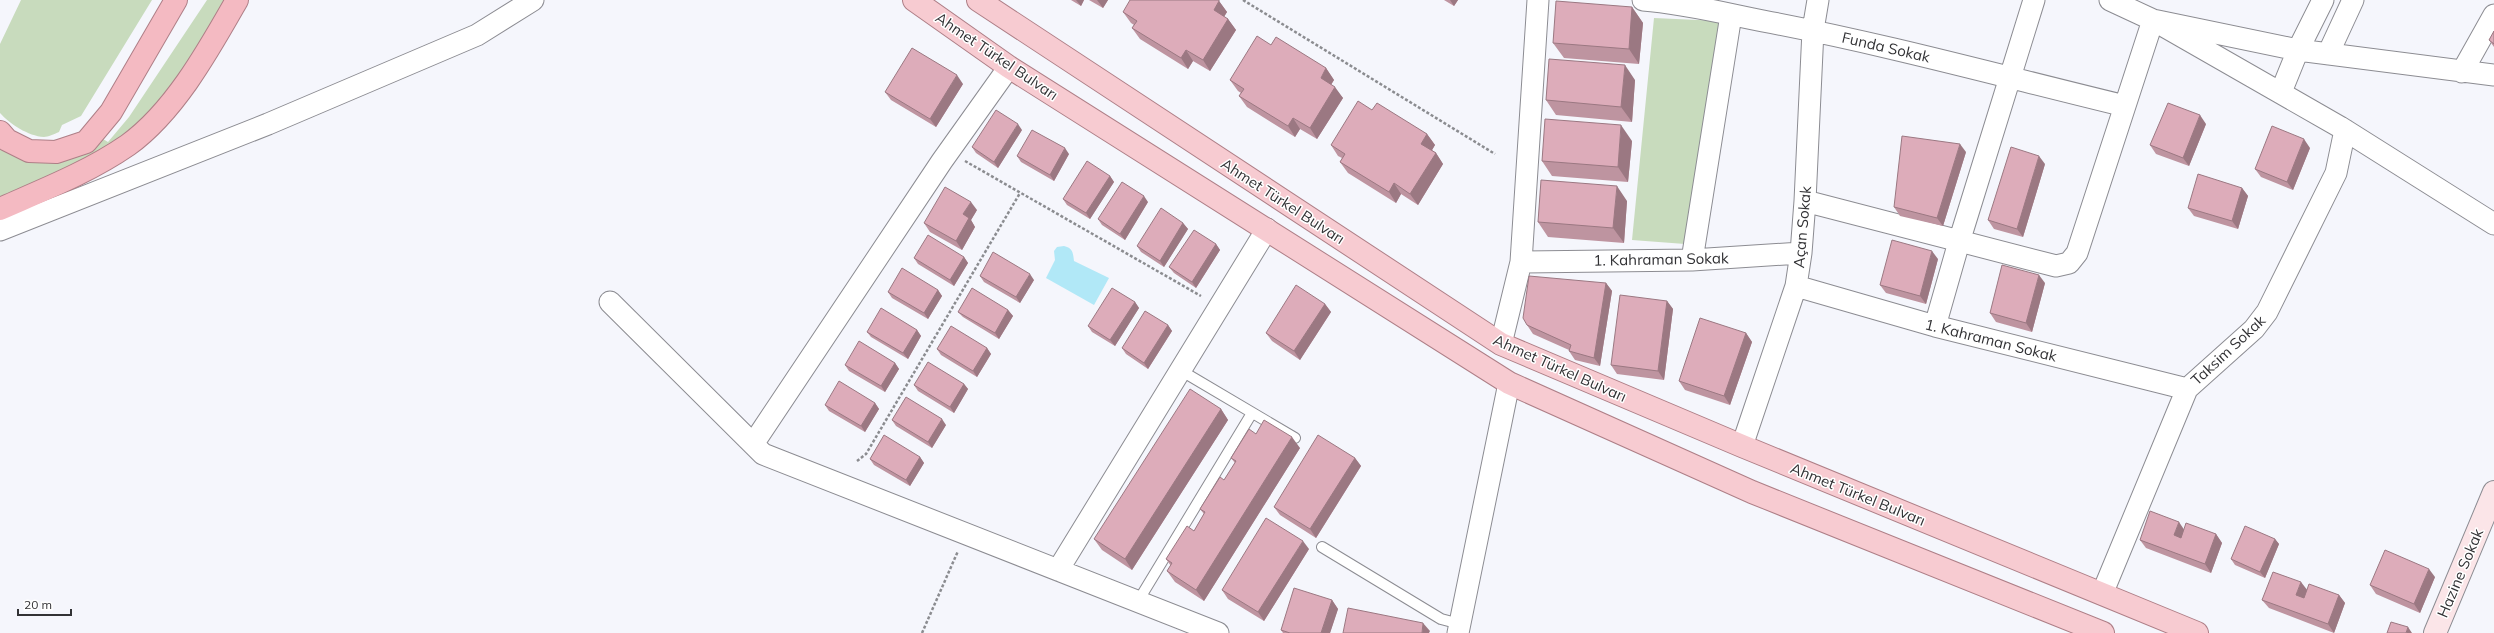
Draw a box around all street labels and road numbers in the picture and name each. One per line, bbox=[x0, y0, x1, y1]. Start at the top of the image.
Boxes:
street label: Ahmet Türkel Bulvarı bbox=[932, 8, 1062, 104]
street label: Funda Sokak bbox=[1840, 28, 1932, 66]
street label: Ahmet Türkel Bulvarı bbox=[1218, 154, 1348, 248]
street label: Açan Sokak bbox=[1789, 185, 1815, 269]
street label: 1. Kahraman Sokak bbox=[1593, 248, 1729, 270]
street label: Taksim Sokak bbox=[2187, 311, 2269, 389]
street label: 1. Kahraman Sokak bbox=[1923, 314, 2059, 366]
street label: Ahmet Türkel Bulvarı bbox=[1490, 330, 1630, 406]
street label: Ahmet Türkel Bulvarı bbox=[1788, 458, 1928, 530]
street label: Hazine Sokak bbox=[2433, 525, 2487, 620]

